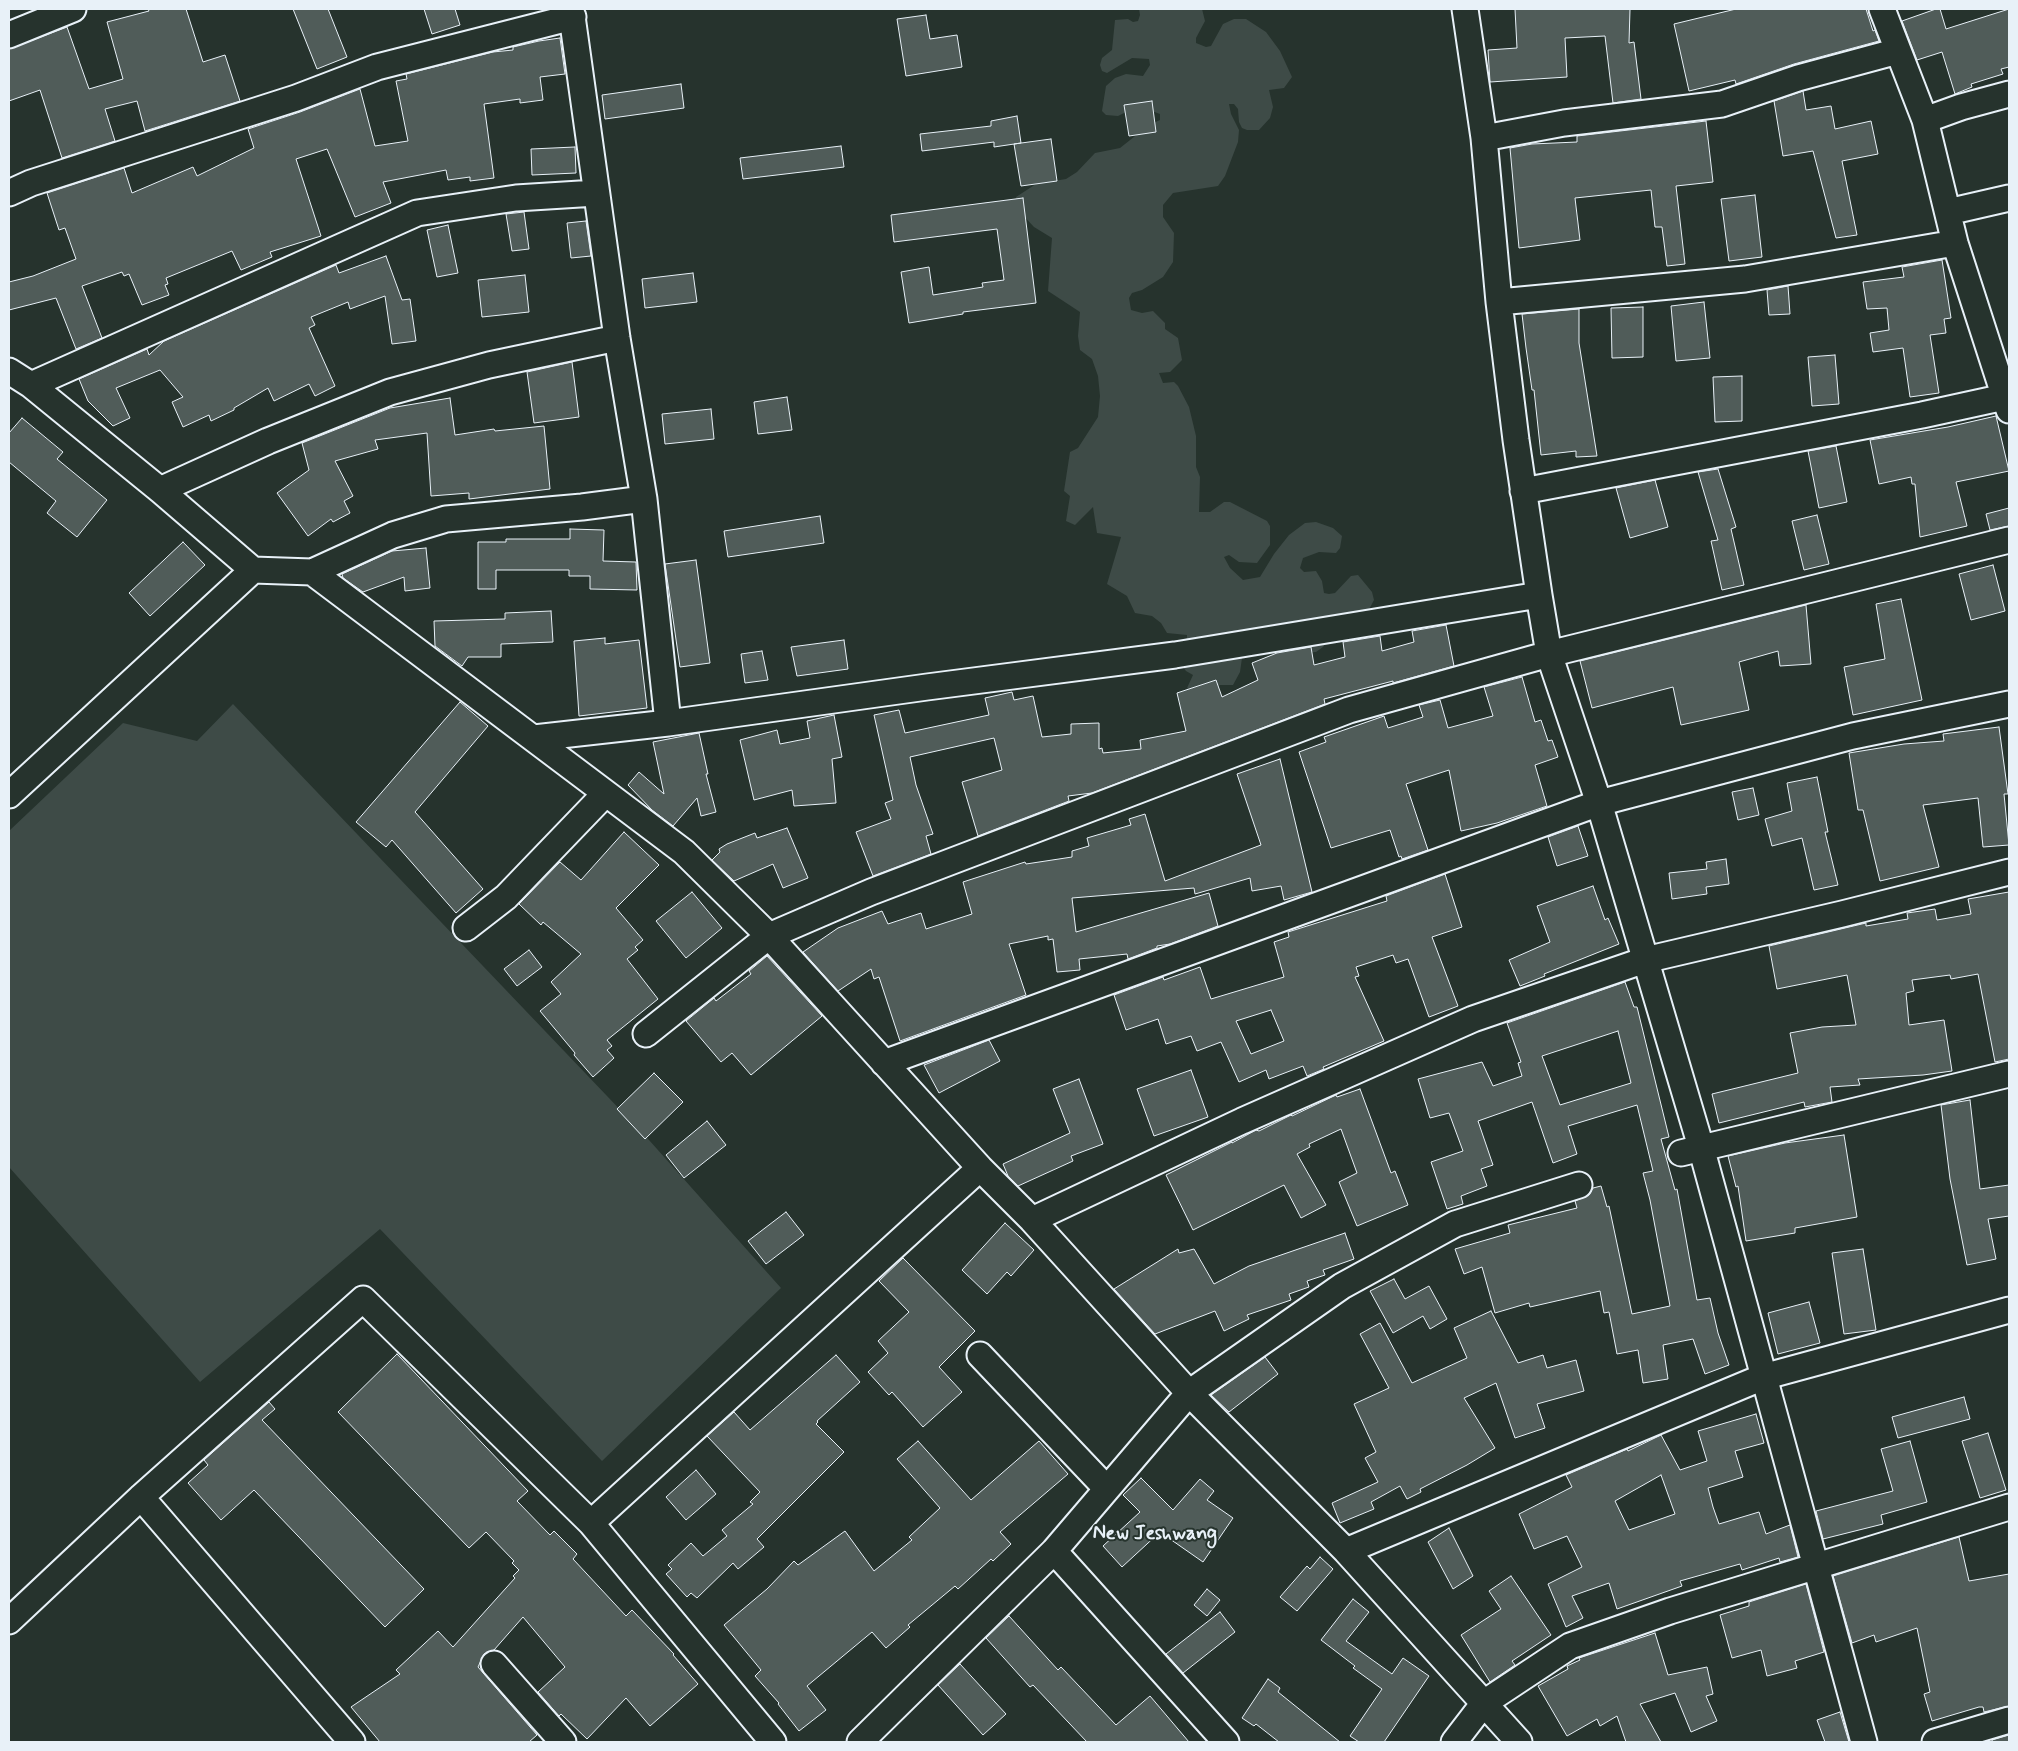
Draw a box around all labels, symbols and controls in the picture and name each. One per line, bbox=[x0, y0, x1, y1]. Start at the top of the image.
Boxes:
district label: New Jeshwang bbox=[1093, 1523, 1217, 1547]

